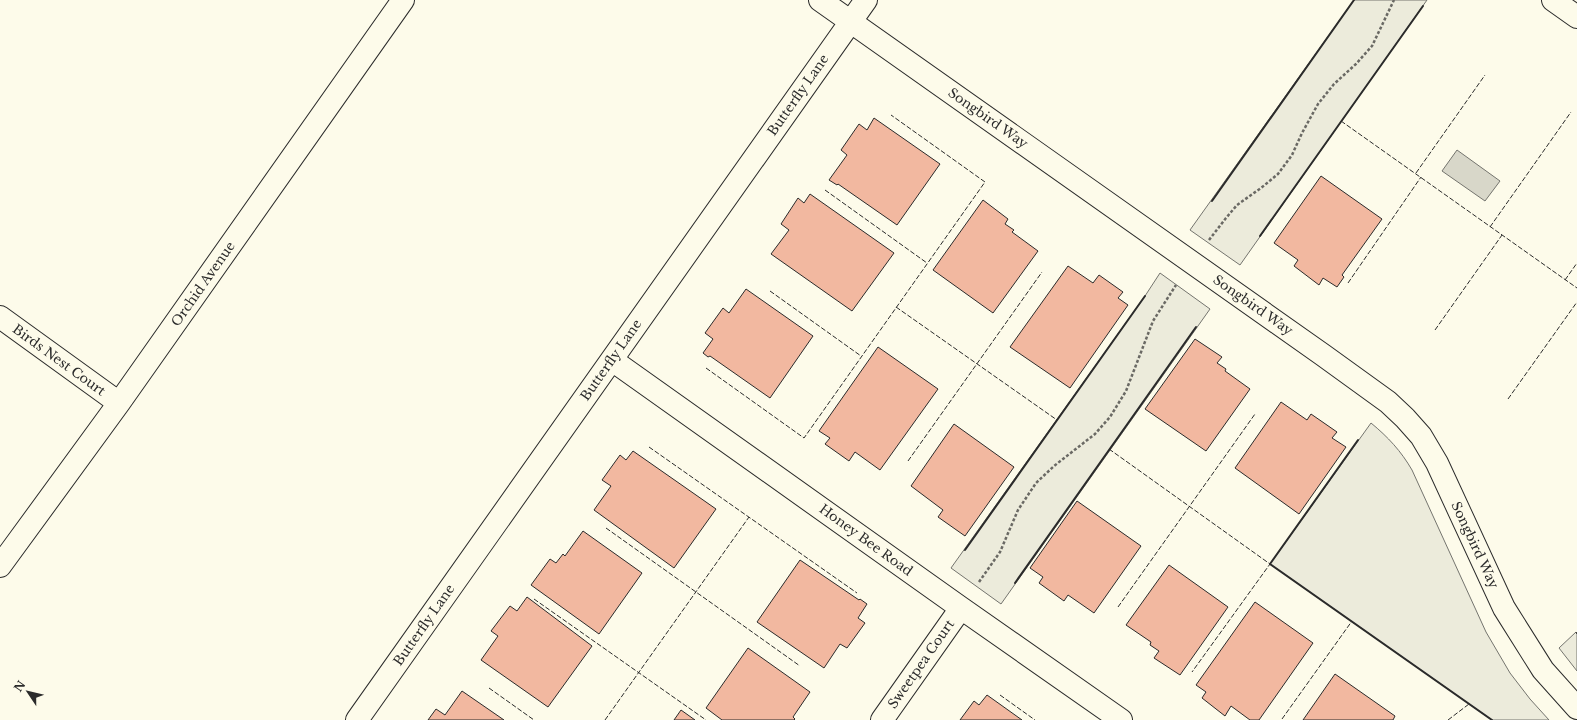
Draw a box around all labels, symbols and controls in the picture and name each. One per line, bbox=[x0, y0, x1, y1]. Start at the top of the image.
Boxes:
street label: Butterfly Lane bbox=[764, 51, 832, 139]
street label: Songbird Way bbox=[945, 84, 1032, 152]
street label: Orchid Avenue bbox=[167, 238, 239, 330]
street label: Songbird Way bbox=[1210, 271, 1297, 339]
street label: Butterfly Lane bbox=[577, 316, 645, 404]
street label: Birds Nest Court bbox=[9, 321, 109, 400]
street label: Songbird Way bbox=[1447, 499, 1503, 592]
street label: Honey Bee Road bbox=[816, 500, 916, 580]
street label: Butterfly Lane bbox=[390, 581, 458, 669]
street label: Sweetpea Court bbox=[884, 616, 958, 712]
north arrow bbox=[8, 672, 48, 712]
text: N bbox=[11, 677, 29, 695]

